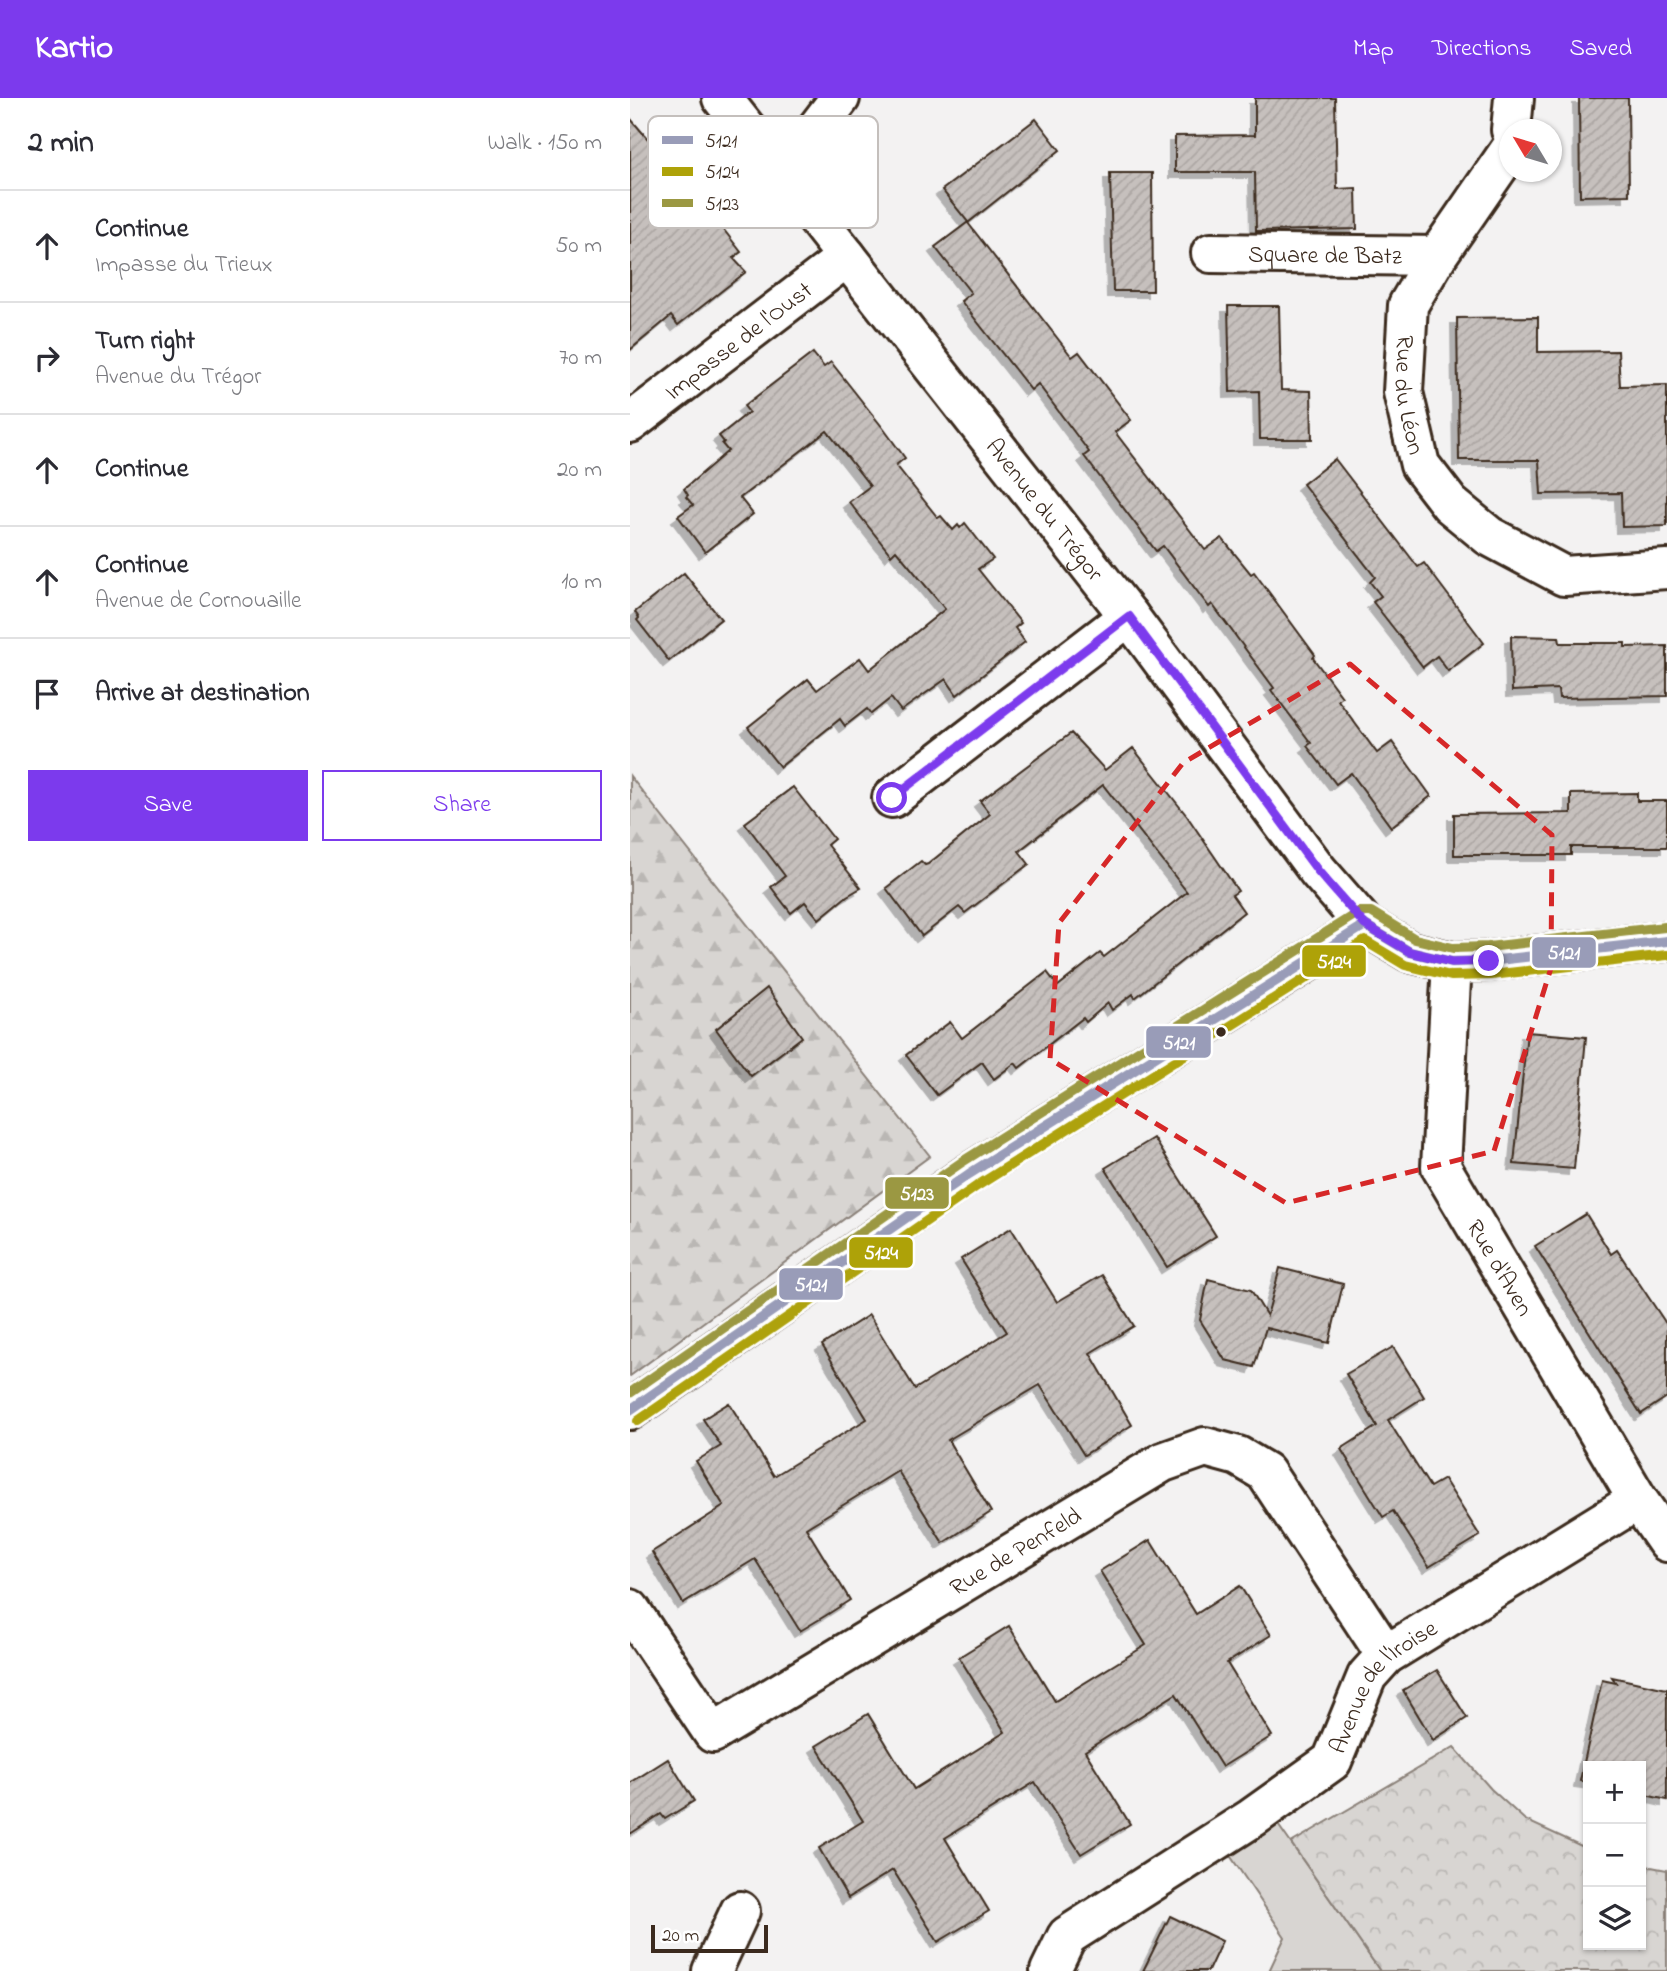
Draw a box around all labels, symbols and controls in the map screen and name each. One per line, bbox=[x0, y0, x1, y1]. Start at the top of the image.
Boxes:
text: Kartio bbox=[35, 25, 113, 73]
text: Map bbox=[1353, 32, 1394, 67]
text: Directions bbox=[1432, 32, 1531, 67]
text: Saved bbox=[1569, 32, 1632, 67]
legend bbox=[648, 116, 878, 228]
north arrow bbox=[1499, 119, 1562, 182]
text: 2 min bbox=[28, 122, 94, 166]
text: Walk · 150 m bbox=[487, 127, 602, 160]
text: 5121 bbox=[705, 129, 737, 156]
text: 5124 bbox=[705, 160, 739, 187]
text: 5123 bbox=[705, 192, 739, 219]
text: Continue bbox=[95, 211, 188, 249]
icon: ahead bbox=[28, 227, 66, 265]
text: 50 m bbox=[555, 230, 602, 263]
street label: Square de Batz bbox=[1248, 238, 1403, 276]
text: Impasse du Trieux bbox=[95, 249, 273, 282]
street label: Impasse de l'Oust bbox=[658, 274, 821, 410]
text: Turn right bbox=[95, 323, 195, 361]
street label: Rue du Léon bbox=[1383, 334, 1432, 459]
icon: right bbox=[28, 339, 66, 377]
text: 70 m bbox=[559, 342, 602, 375]
text: Avenue du Trégor bbox=[95, 361, 261, 394]
street label: Avenue du Trégor bbox=[976, 432, 1111, 590]
icon: ahead bbox=[28, 451, 66, 489]
text: Continue bbox=[95, 451, 188, 489]
text: 20 m bbox=[557, 454, 602, 487]
text: Continue bbox=[95, 547, 188, 585]
icon: ahead bbox=[28, 563, 66, 601]
text: 10 m bbox=[561, 566, 602, 599]
text: Avenue de Cornouaille bbox=[95, 585, 301, 618]
icon: arrive bbox=[28, 675, 66, 713]
text: Arrive at destination bbox=[95, 675, 310, 713]
button: Save bbox=[28, 770, 308, 841]
button: Share bbox=[322, 770, 602, 841]
route start bbox=[876, 782, 907, 813]
line badge: 5121 bbox=[1531, 936, 1597, 969]
text: 5121 bbox=[1548, 941, 1580, 968]
line badge: 5124 bbox=[1301, 944, 1367, 978]
route end bbox=[1473, 945, 1504, 976]
text: 5124 bbox=[1317, 950, 1351, 977]
line badge: 5121 bbox=[1145, 1025, 1212, 1059]
unlabelled marker bbox=[1214, 1025, 1228, 1039]
text: 5121 bbox=[1163, 1031, 1195, 1058]
line badge: 5123 bbox=[884, 1176, 950, 1210]
text: 5123 bbox=[900, 1182, 934, 1209]
street label: Rue d'Aven bbox=[1456, 1214, 1541, 1324]
line badge: 5124 bbox=[848, 1236, 914, 1269]
text: 5124 bbox=[864, 1241, 898, 1268]
line badge: 5121 bbox=[778, 1267, 844, 1301]
text: 5121 bbox=[795, 1273, 827, 1300]
street label: Rue de Penfeld bbox=[944, 1500, 1090, 1606]
street label: Avenue de l'Iroise bbox=[1322, 1612, 1445, 1760]
map controls bbox=[1583, 1761, 1646, 1950]
button: + bbox=[1583, 1761, 1646, 1824]
button: − bbox=[1583, 1824, 1646, 1887]
button: layers bbox=[1583, 1887, 1646, 1950]
scale bar bbox=[651, 1922, 768, 1954]
text: 20 m bbox=[662, 1923, 699, 1950]

